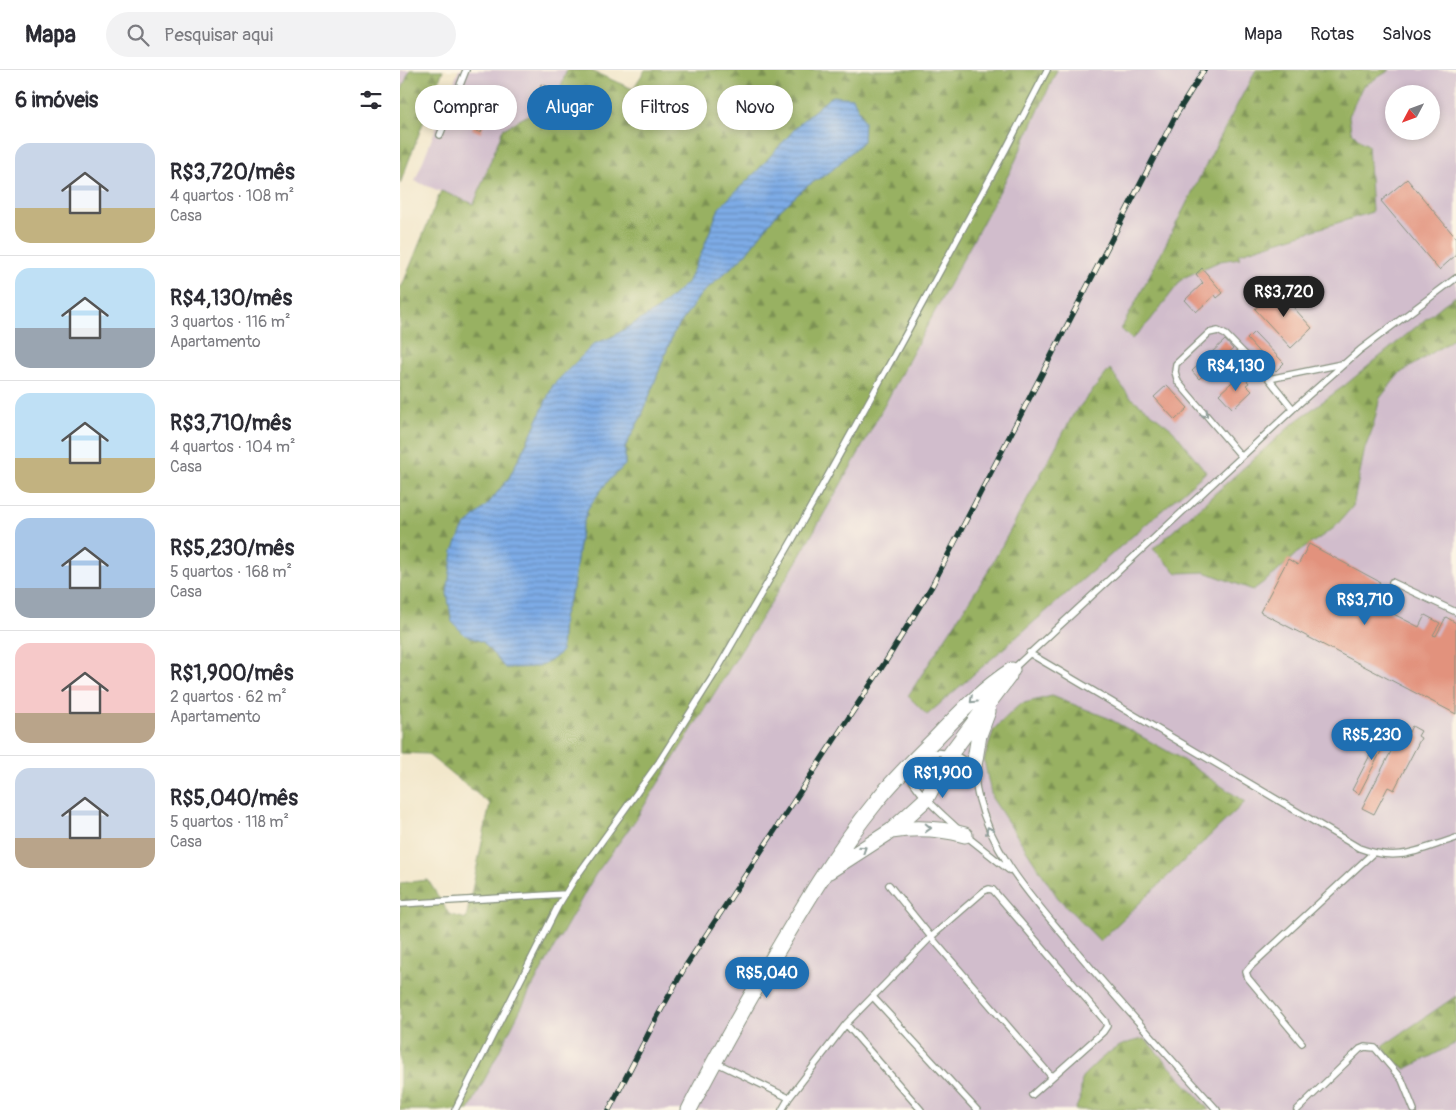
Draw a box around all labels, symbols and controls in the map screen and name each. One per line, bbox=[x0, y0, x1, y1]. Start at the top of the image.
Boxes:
search box bbox=[106, 12, 456, 57]
text: Mapa bbox=[25, 20, 76, 49]
icon: search bbox=[124, 21, 152, 49]
text: Pesquisar aqui bbox=[164, 23, 273, 47]
text: Mapa bbox=[1244, 23, 1282, 46]
text: Rotas bbox=[1310, 23, 1354, 46]
text: Salvos bbox=[1382, 23, 1431, 46]
chip: Comprar bbox=[415, 85, 517, 130]
chip: Alugar bbox=[527, 85, 612, 130]
chip: Filtros bbox=[622, 85, 707, 130]
chip: Novo bbox=[717, 85, 793, 130]
north arrow bbox=[1385, 85, 1440, 140]
map controls bbox=[1385, 85, 1440, 140]
icon: filters bbox=[357, 86, 385, 114]
text: 6 imóveis bbox=[15, 87, 98, 114]
text: R$3,720/mês bbox=[170, 159, 295, 186]
icon: home bbox=[55, 163, 115, 223]
text: 4 quartos · 108 m² bbox=[170, 186, 294, 206]
text: Casa bbox=[170, 206, 202, 226]
pin: R$3,720 bbox=[1238, 276, 1330, 318]
text: R$3,720 bbox=[1254, 282, 1314, 302]
text: R$4,130/mês bbox=[170, 285, 292, 312]
icon: home bbox=[55, 288, 115, 348]
text: 3 quartos · 116 m² bbox=[170, 312, 290, 332]
text: Apartamento bbox=[170, 332, 261, 352]
pin: R$4,130 bbox=[1190, 350, 1282, 392]
text: R$4,130 bbox=[1207, 356, 1265, 376]
one-way arrow bbox=[1199, 409, 1208, 418]
text: R$3,710/mês bbox=[170, 410, 291, 437]
icon: home bbox=[55, 413, 115, 473]
text: 4 quartos · 104 m² bbox=[170, 437, 295, 457]
text: Casa bbox=[170, 457, 202, 477]
text: R$5,230/mês bbox=[170, 535, 294, 562]
icon: home bbox=[55, 538, 115, 598]
text: 5 quartos · 168 m² bbox=[170, 562, 292, 582]
text: Casa bbox=[170, 582, 202, 602]
pin: R$3,710 bbox=[1319, 584, 1411, 626]
text: R$3,710 bbox=[1337, 590, 1393, 610]
text: R$1,900/mês bbox=[170, 660, 293, 687]
icon: home bbox=[55, 663, 115, 723]
text: 2 quartos · 62 m² bbox=[170, 687, 287, 707]
one-way arrow bbox=[970, 694, 979, 703]
text: Apartamento bbox=[170, 707, 261, 727]
pin: R$5,230 bbox=[1326, 718, 1418, 761]
text: R$5,230 bbox=[1343, 725, 1402, 745]
pin: R$1,900 bbox=[897, 756, 989, 799]
text: R$1,900 bbox=[914, 763, 972, 783]
text: R$5,040/mês bbox=[170, 785, 298, 812]
icon: home bbox=[55, 788, 115, 848]
text: 5 quartos · 118 m² bbox=[170, 812, 289, 832]
one-way arrow bbox=[924, 823, 932, 833]
one-way arrow bbox=[984, 826, 995, 835]
text: Casa bbox=[170, 832, 202, 852]
one-way arrow bbox=[857, 846, 866, 855]
pin: R$5,040 bbox=[721, 956, 813, 999]
text: R$5,040 bbox=[736, 963, 798, 983]

